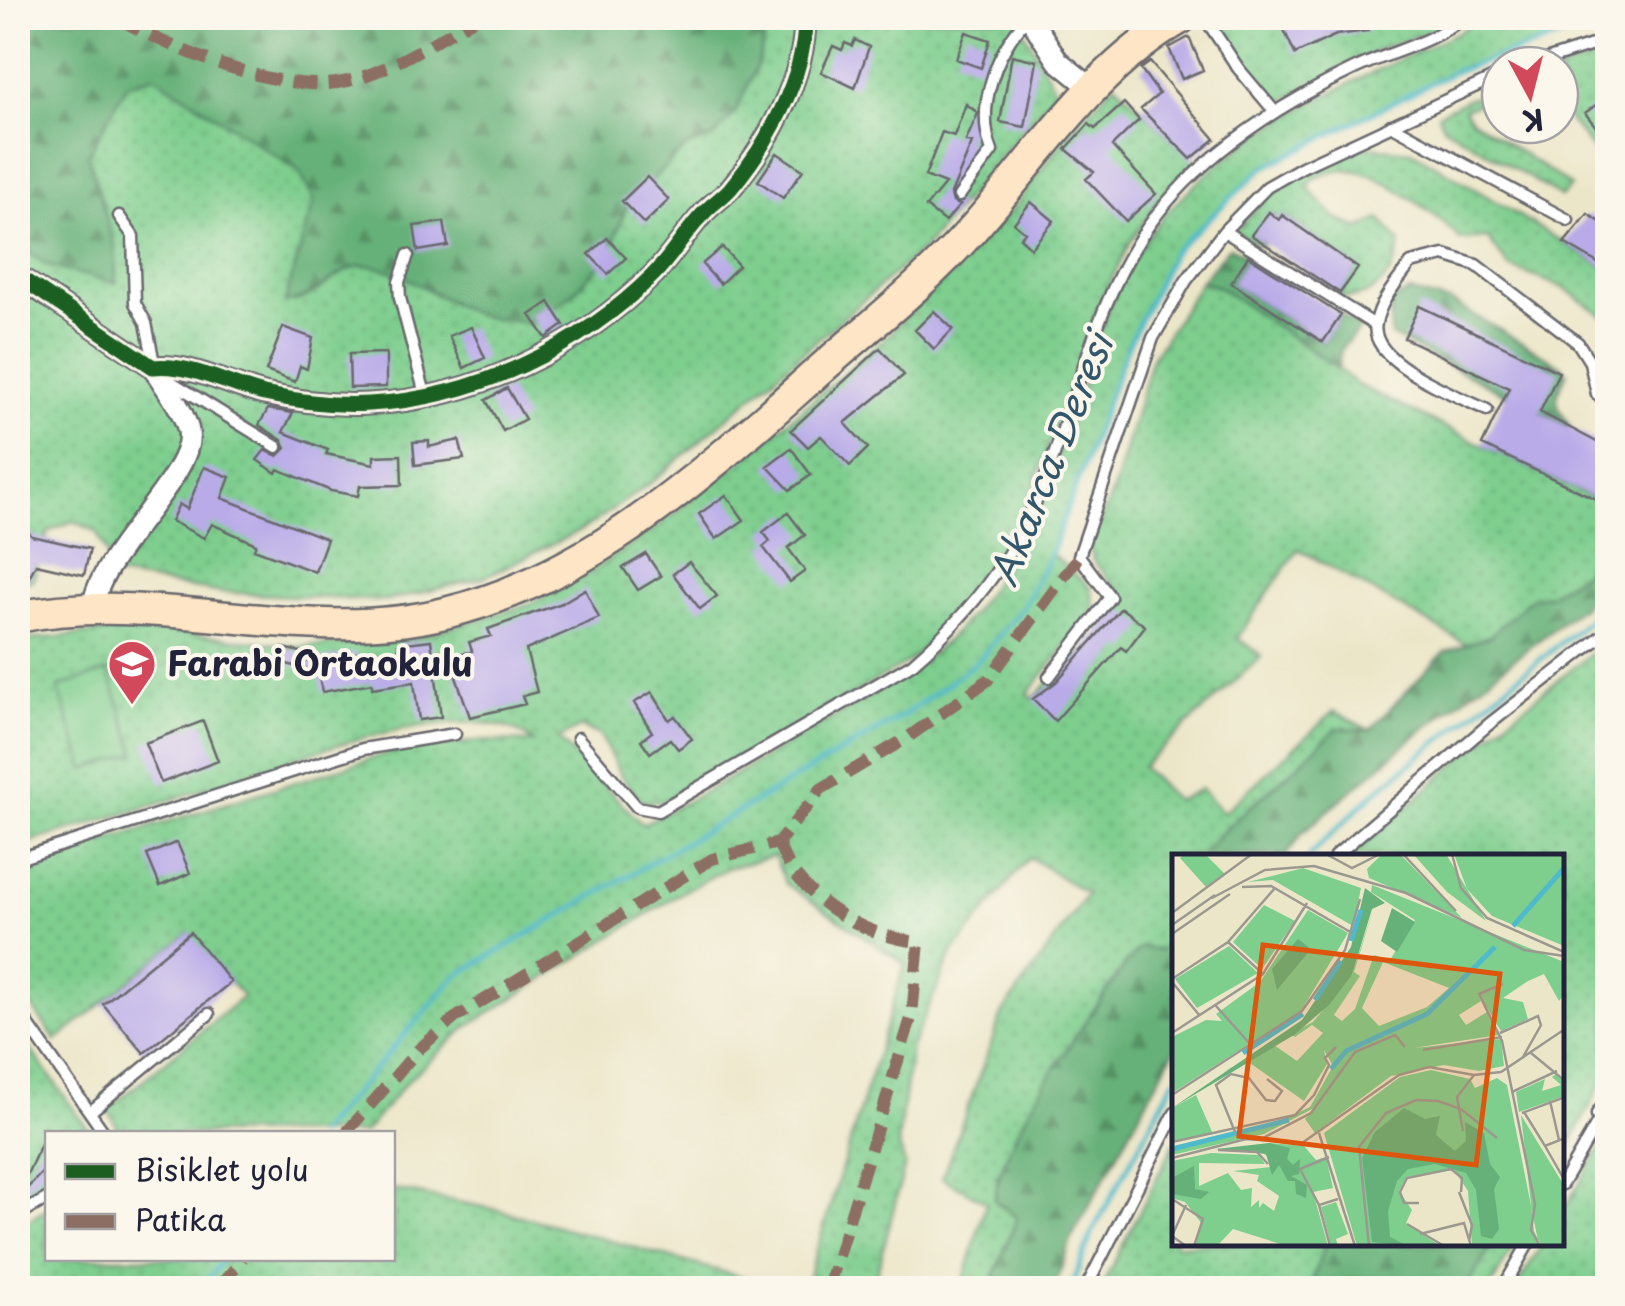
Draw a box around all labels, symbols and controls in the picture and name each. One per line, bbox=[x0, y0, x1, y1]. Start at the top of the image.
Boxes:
north arrow bbox=[1480, 45, 1580, 145]
text: K bbox=[1520, 99, 1546, 144]
water label: Akarca Deresi bbox=[973, 320, 1128, 593]
place label: Farabi Ortaokulu bbox=[167, 635, 473, 688]
school or university icon: Farabi Ortaokulu bbox=[106, 638, 158, 706]
inset map bbox=[1172, 854, 1565, 1246]
legend bbox=[45, 1131, 395, 1261]
text: Bisiklet yolu bbox=[135, 1146, 309, 1191]
text: Patika bbox=[135, 1196, 226, 1241]

